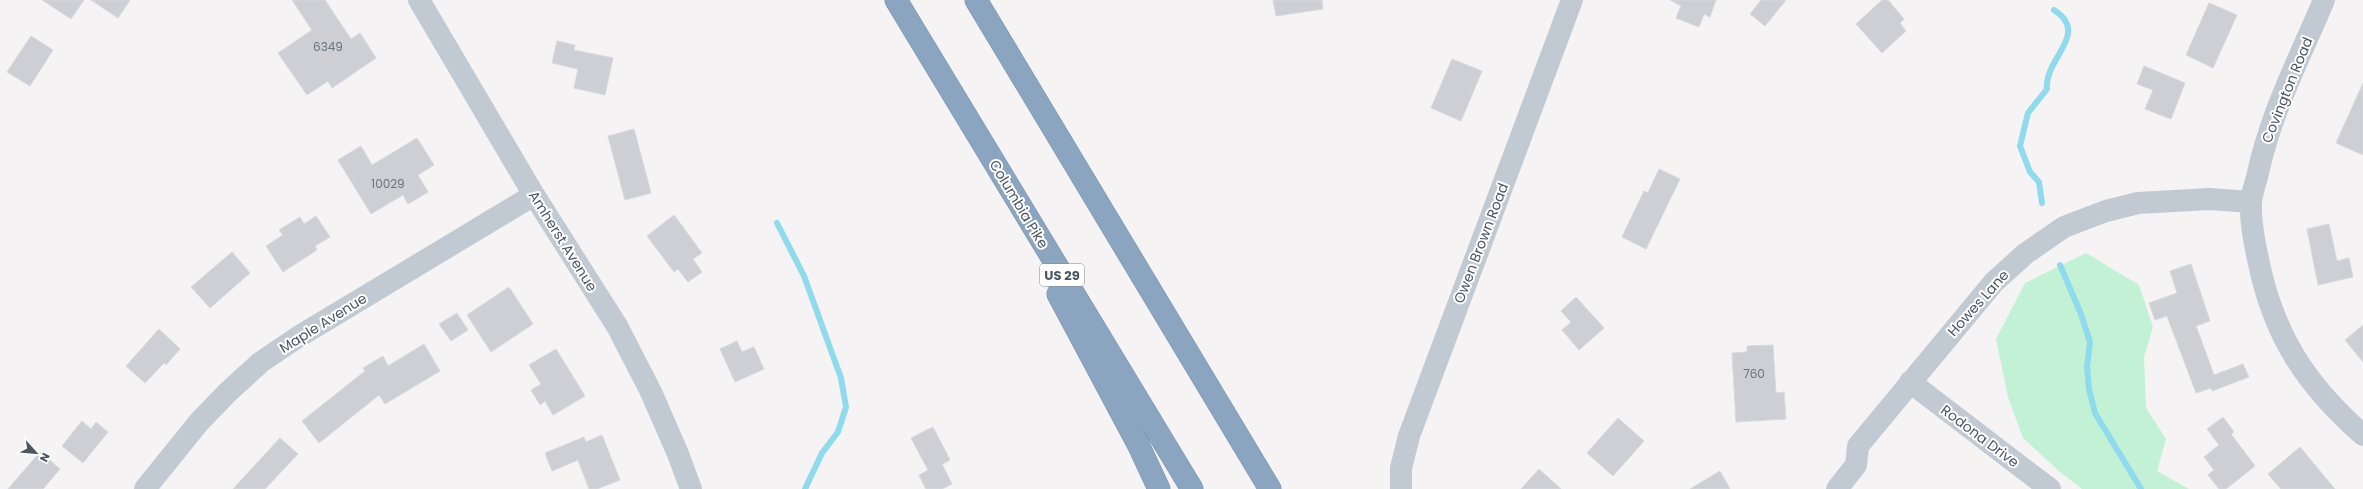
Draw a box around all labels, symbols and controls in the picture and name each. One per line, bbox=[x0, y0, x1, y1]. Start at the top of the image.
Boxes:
street label: Covington Road bbox=[2257, 34, 2317, 146]
house number: 6349 bbox=[313, 38, 343, 55]
street label: Columbia Pike bbox=[985, 156, 1054, 252]
house number: 10029 bbox=[371, 175, 405, 192]
street label: Owen Brown Road bbox=[1449, 180, 1513, 306]
street label: Amherst Avenue bbox=[524, 187, 602, 296]
road number: US 29 bbox=[1040, 264, 1084, 286]
street label: Howes Lane bbox=[1943, 265, 2013, 341]
street label: Maple Avenue bbox=[276, 288, 371, 358]
house number: 760 bbox=[1743, 365, 1765, 382]
street label: Rodona Drive bbox=[1937, 400, 2023, 472]
north arrow bbox=[16, 433, 56, 473]
text: N bbox=[36, 450, 54, 465]

